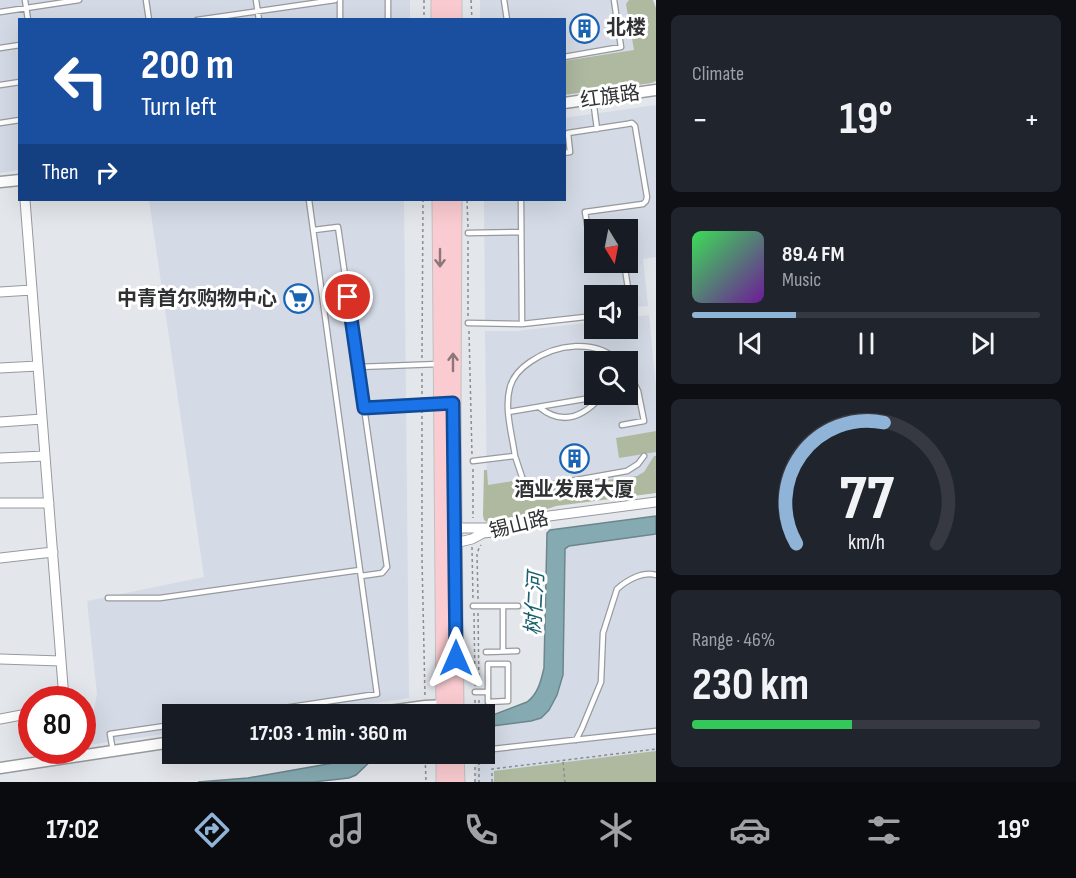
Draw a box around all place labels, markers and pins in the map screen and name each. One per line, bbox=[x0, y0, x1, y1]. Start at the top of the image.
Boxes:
building icon: 北楼 bbox=[569, 12, 601, 44]
place label: 北楼 bbox=[606, 16, 646, 40]
pin bbox=[322, 271, 373, 322]
supermarket icon: 中青首尔购物中心 bbox=[282, 283, 314, 315]
place label: 中青首尔购物中心 bbox=[117, 287, 277, 311]
building icon: 酒业发展大厦 bbox=[558, 443, 590, 475]
place label: 酒业发展大厦 bbox=[514, 478, 634, 502]

